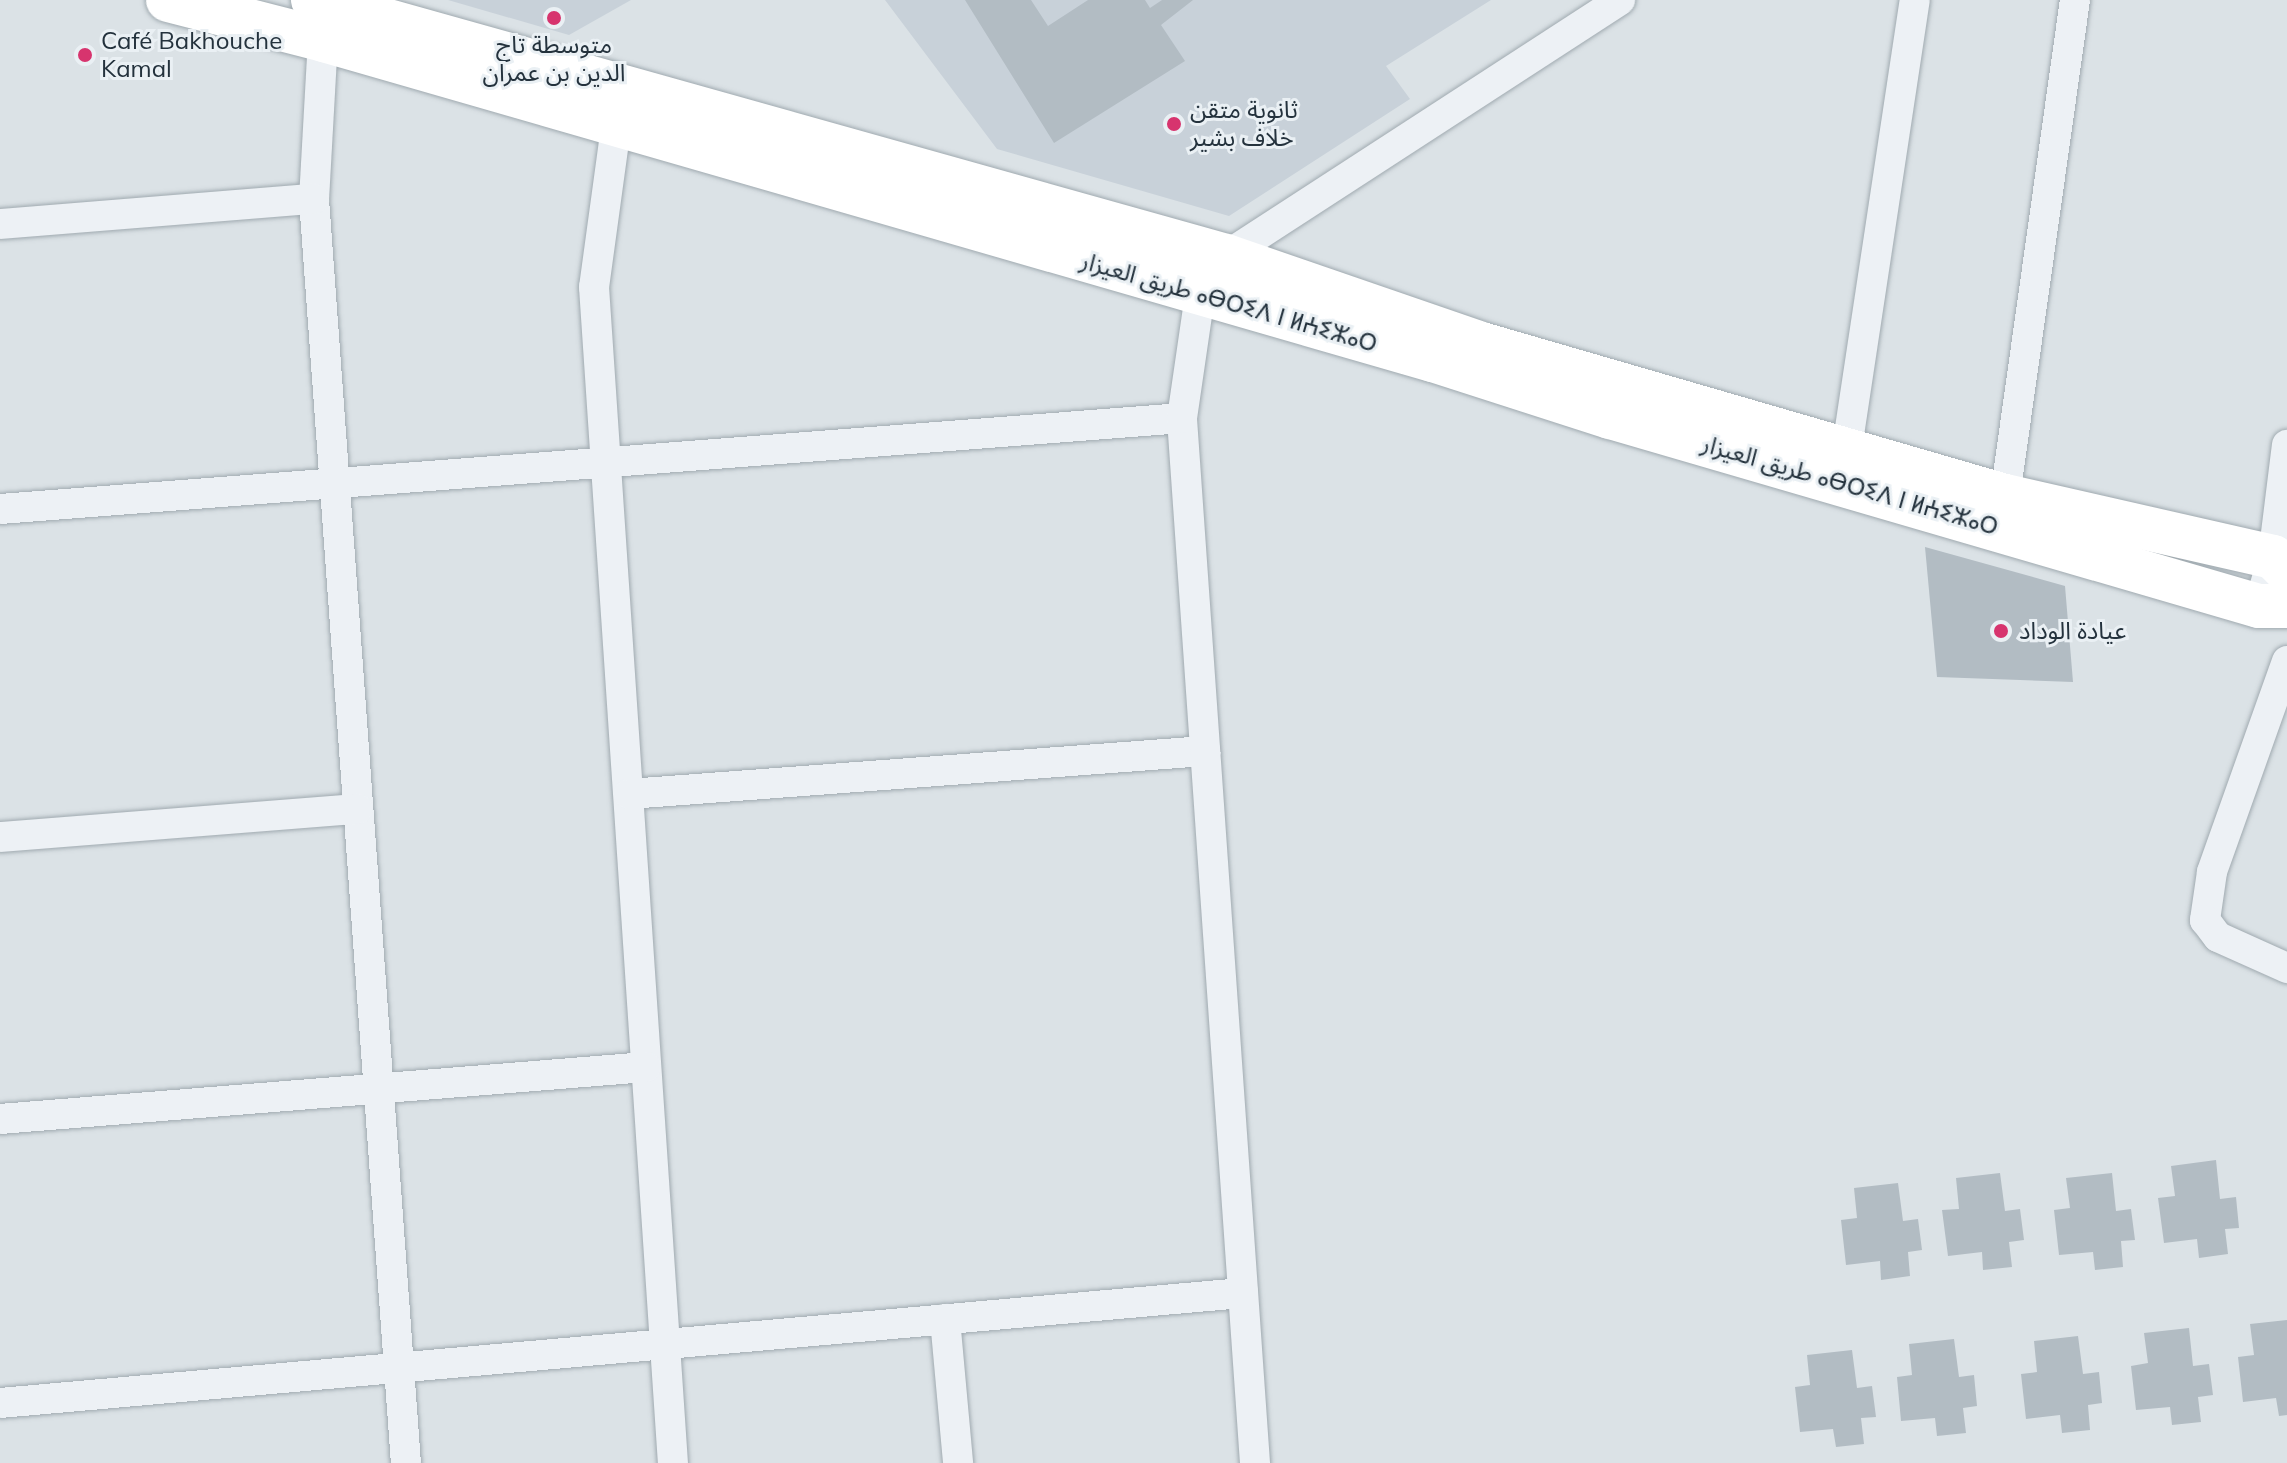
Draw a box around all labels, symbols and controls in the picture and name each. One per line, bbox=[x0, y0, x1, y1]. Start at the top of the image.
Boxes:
marker: متوسطة تاج الدين بن عمران bbox=[545, 9, 563, 27]
place label: Café Bakhouche Kamal bbox=[101, 27, 282, 83]
place label: متوسطة تاج الدين بن عمران bbox=[483, 31, 625, 87]
marker: Café Bakhouche Kamal bbox=[76, 46, 94, 64]
place label: ثانوية متقن خلاف بشير bbox=[1190, 96, 1298, 152]
marker: ثانوية متقن خلاف بشير bbox=[1165, 115, 1183, 133]
street label: طريق العيزار ⴰⴱⵔⵉⴷ ⵏ ⵍⵄⵉⵣⴰⵔ bbox=[1077, 246, 1381, 358]
street label: طريق العيزار ⴰⴱⵔⵉⴷ ⵏ ⵍⵄⵉⵣⴰⵔ bbox=[1698, 429, 2002, 541]
place label: عيادة الوداد bbox=[2019, 617, 2126, 645]
marker: عيادة الوداد bbox=[1990, 620, 2012, 642]

